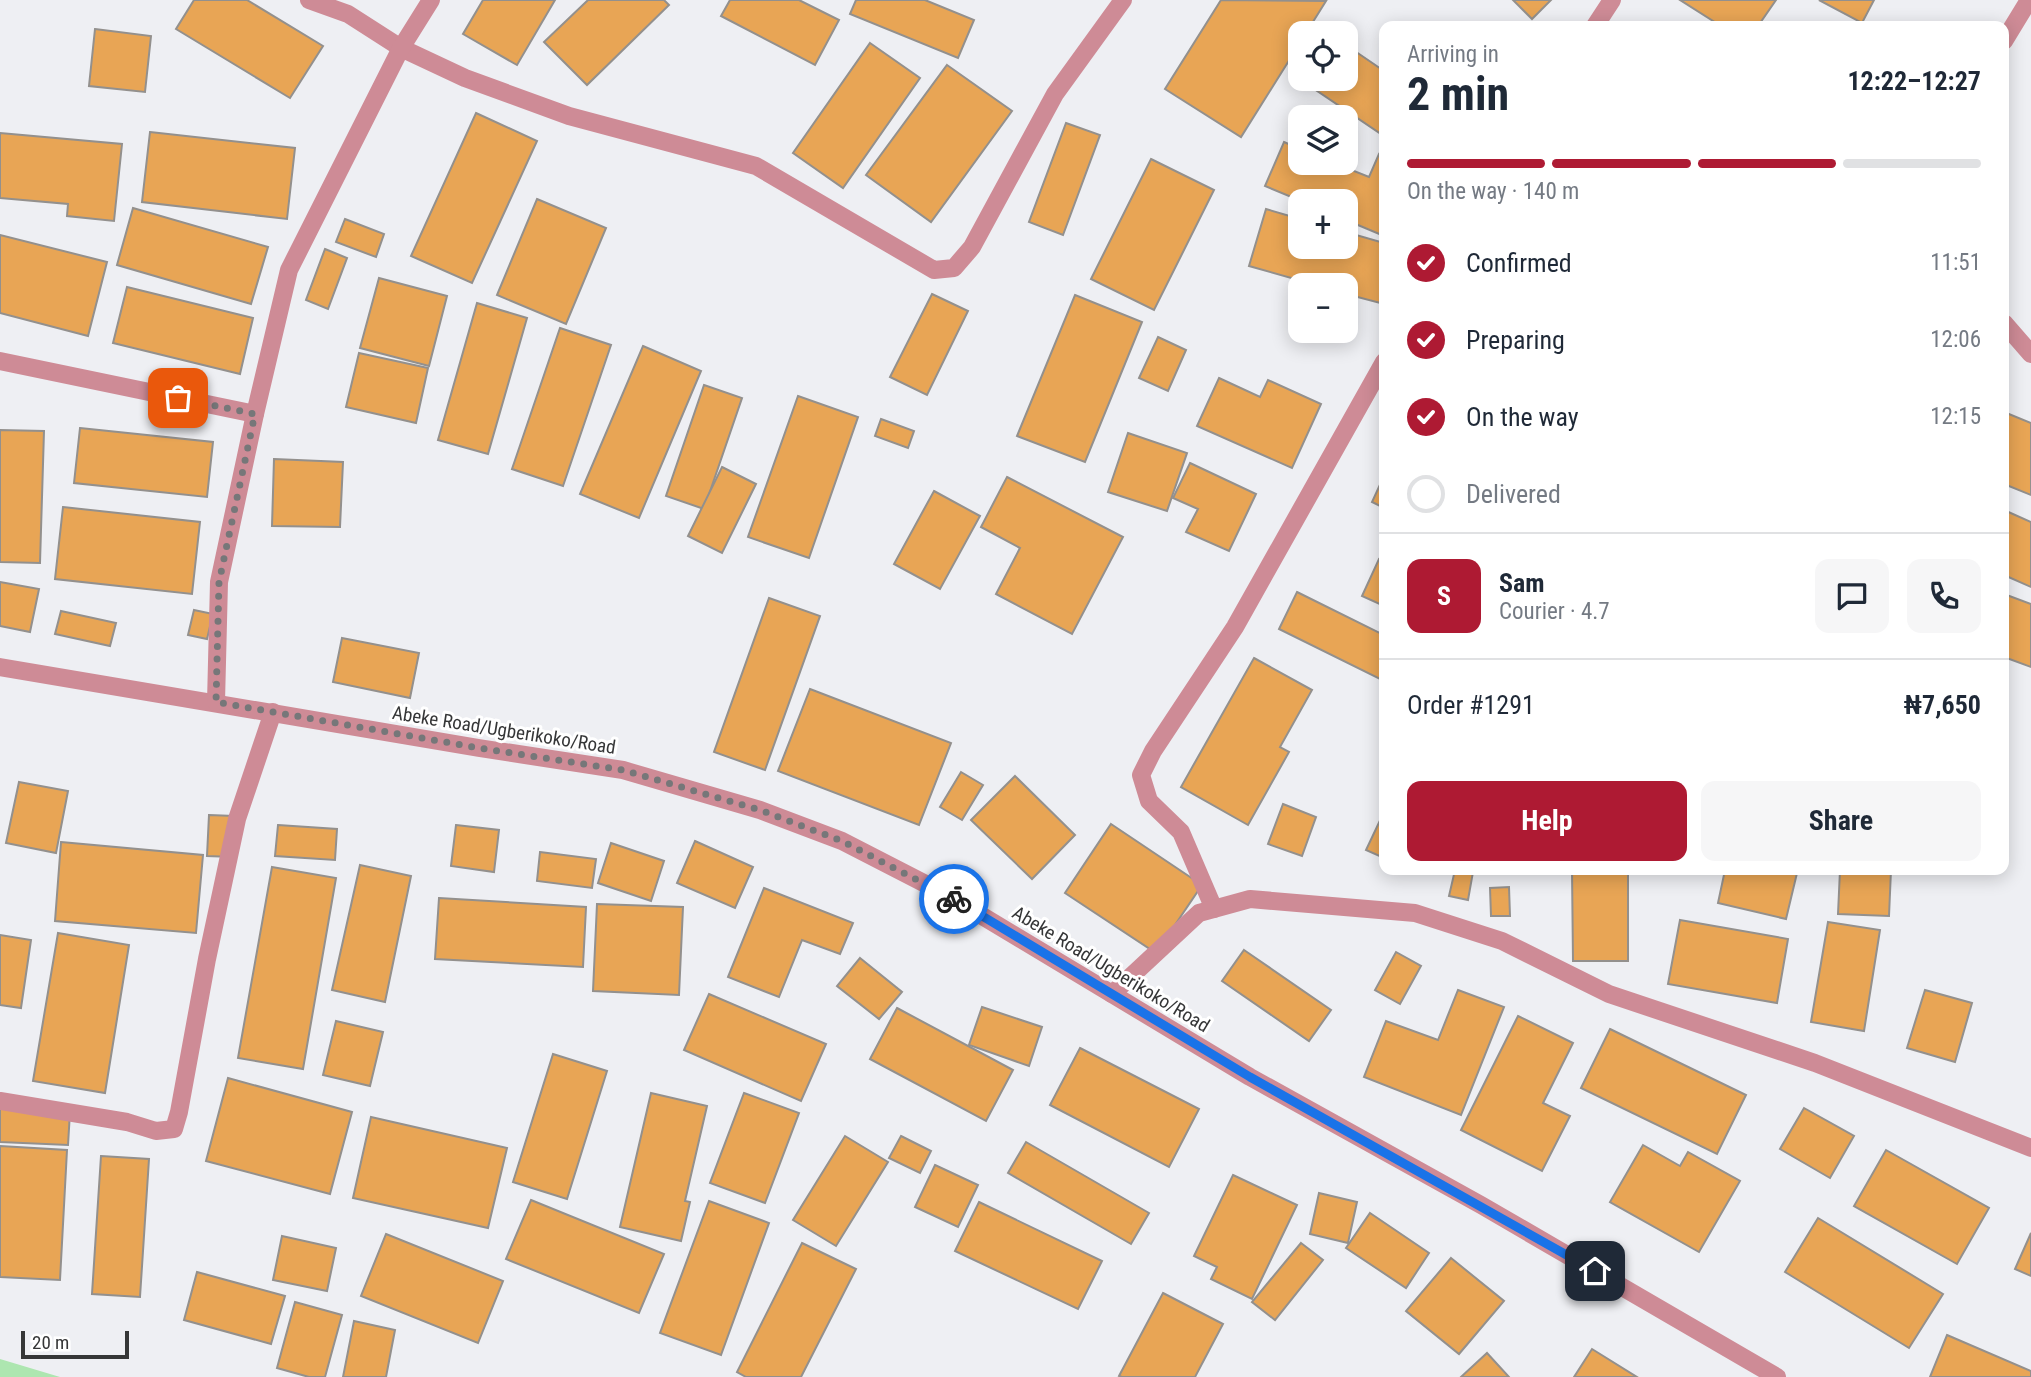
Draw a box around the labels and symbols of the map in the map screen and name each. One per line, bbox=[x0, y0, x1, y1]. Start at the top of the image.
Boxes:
pin bbox=[148, 368, 208, 428]
street label: Abeke Road/Ugberikoko/Road bbox=[391, 701, 617, 759]
courier bbox=[919, 864, 989, 934]
street label: Abeke Road/Ugberikoko/Road bbox=[1008, 901, 1214, 1037]
pin bbox=[1565, 1241, 1625, 1301]
scale bar bbox=[21, 1328, 130, 1360]

